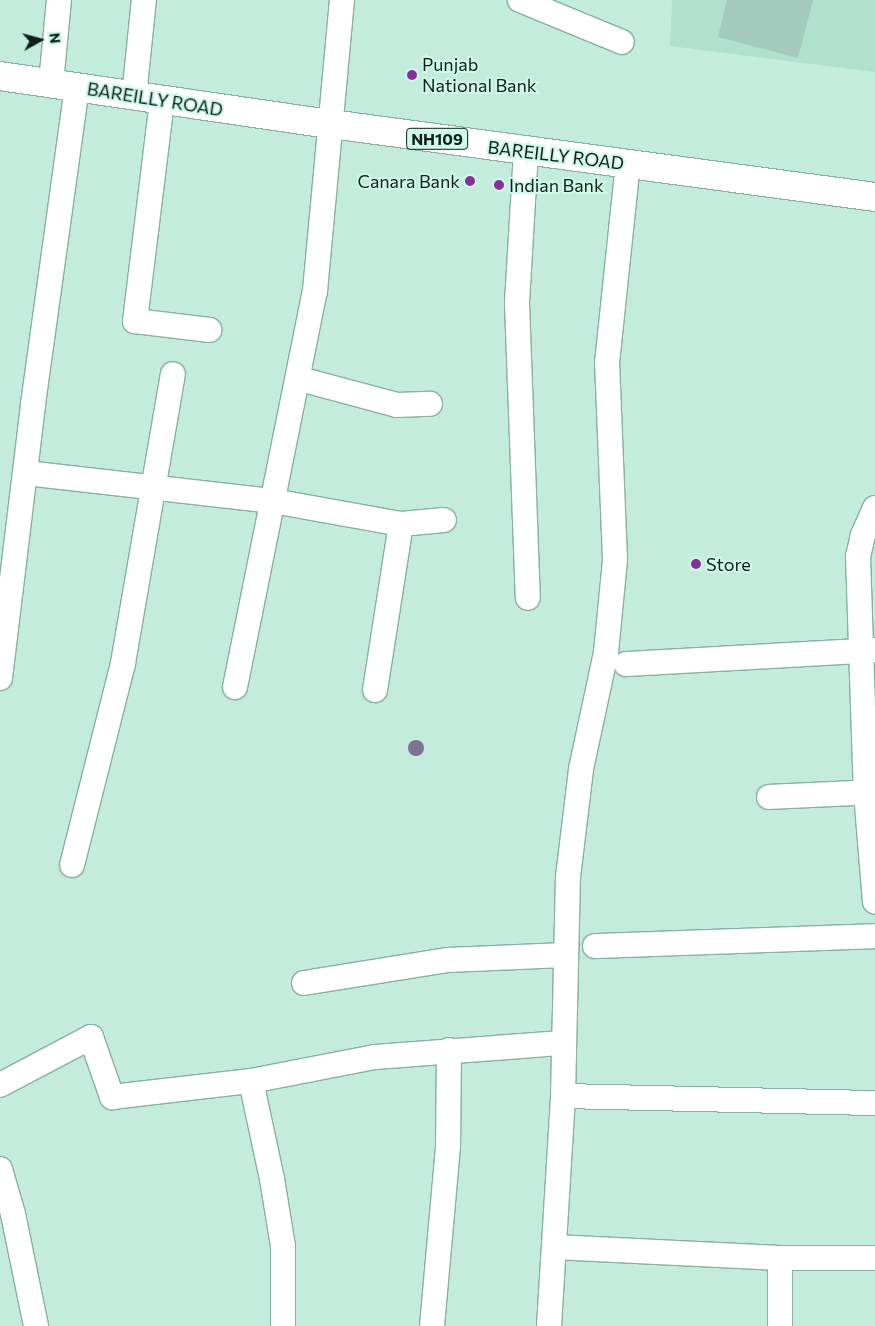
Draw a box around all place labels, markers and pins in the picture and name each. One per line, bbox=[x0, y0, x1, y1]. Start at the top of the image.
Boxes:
place label: Punjab National Bank bbox=[422, 54, 537, 96]
marker: Punjab National Bank bbox=[406, 69, 418, 81]
place label: Canara Bank bbox=[358, 170, 460, 192]
place label: Indian Bank bbox=[509, 174, 604, 196]
marker: Canara Bank bbox=[464, 175, 476, 187]
marker: Indian Bank bbox=[493, 179, 505, 191]
place label: Store bbox=[706, 553, 751, 575]
marker: Store bbox=[690, 558, 702, 570]

